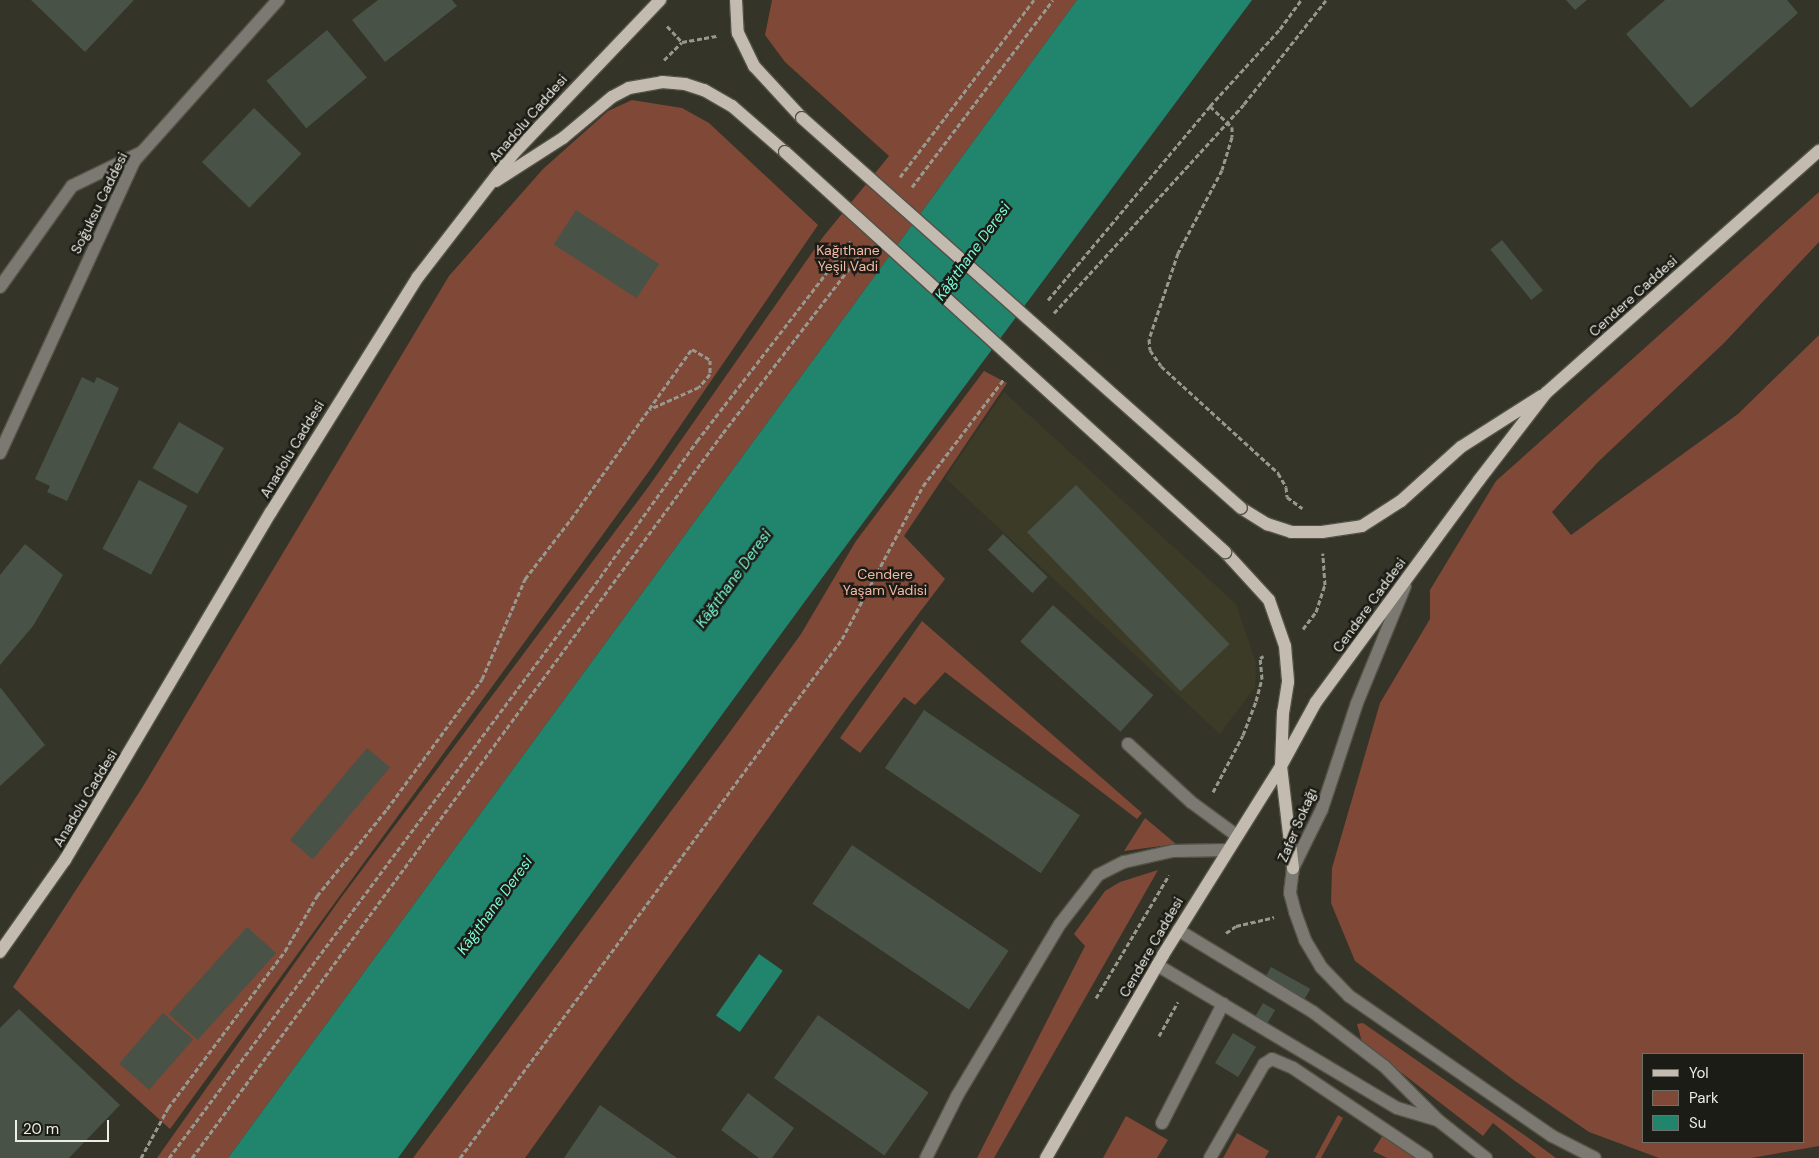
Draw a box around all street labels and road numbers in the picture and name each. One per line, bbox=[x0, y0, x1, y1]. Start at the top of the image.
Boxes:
street label: Anadolu Caddesi bbox=[485, 71, 571, 165]
street label: Soğuksu Caddesi bbox=[67, 149, 131, 257]
street label: Cendere Caddesi bbox=[1585, 252, 1681, 340]
street label: Anadolu Caddesi bbox=[256, 397, 328, 501]
street label: Cendere Caddesi bbox=[1329, 554, 1409, 656]
street label: Anadolu Caddesi bbox=[49, 746, 121, 850]
street label: Zafer Sokağı bbox=[1274, 786, 1320, 864]
street label: Cendere Caddesi bbox=[1116, 894, 1186, 1000]

